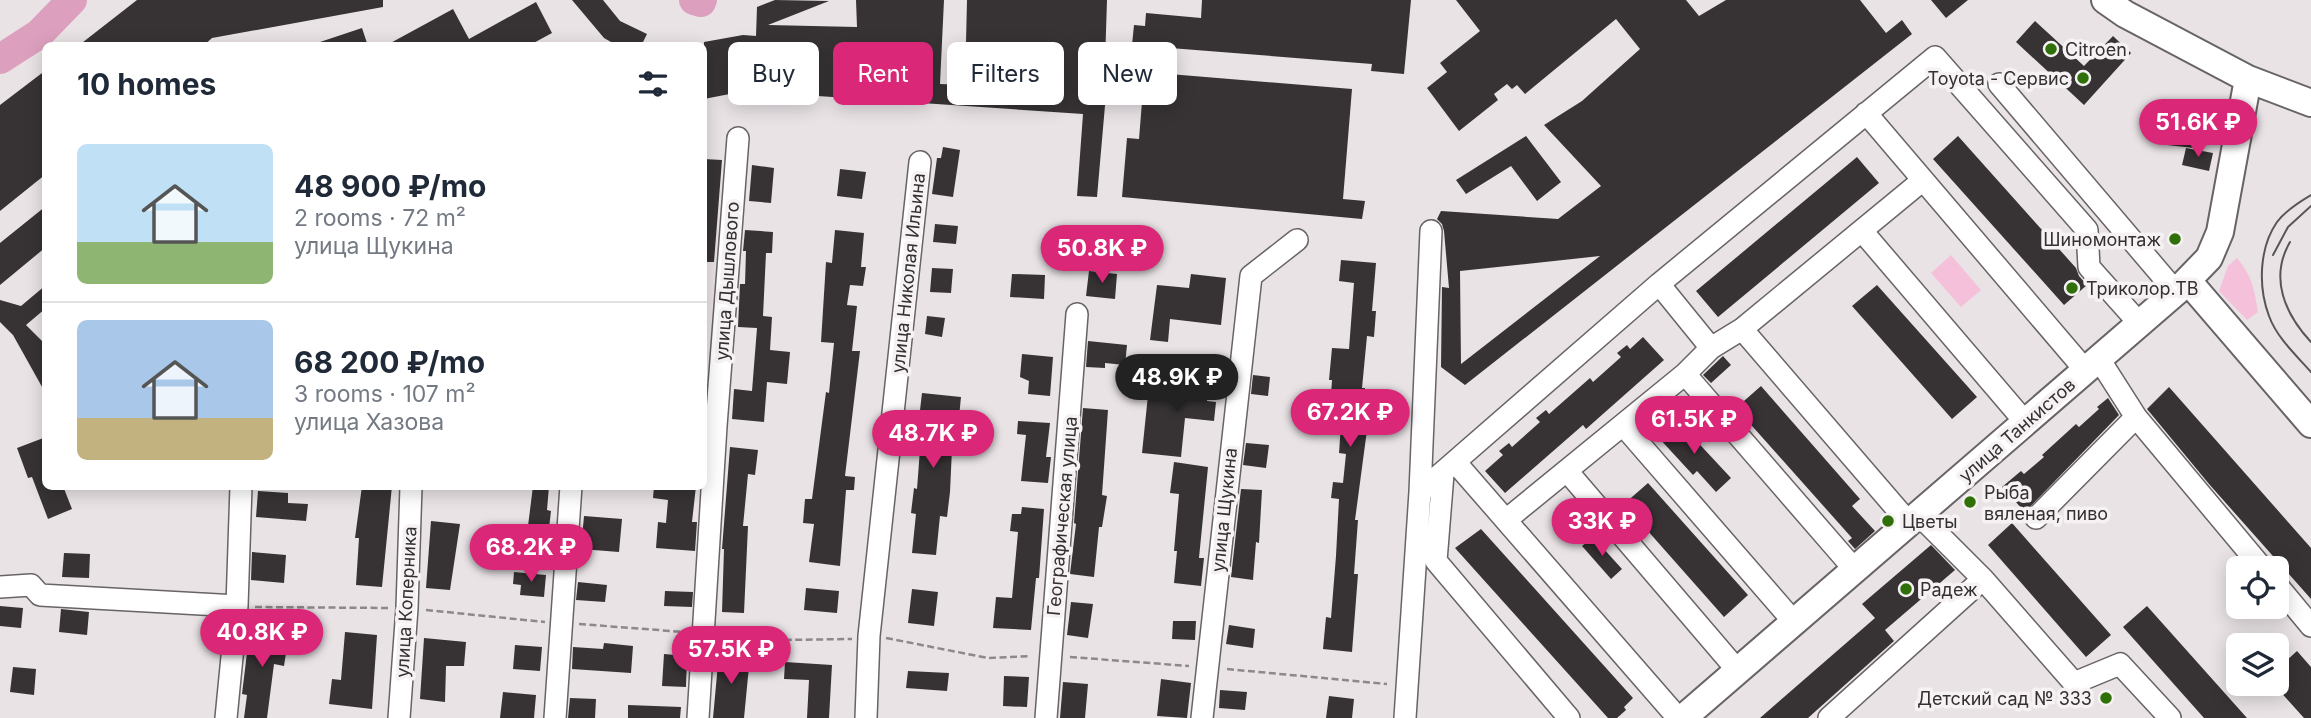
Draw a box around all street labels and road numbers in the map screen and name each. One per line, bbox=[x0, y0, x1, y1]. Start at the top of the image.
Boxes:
street label: улица Николая Ильина bbox=[887, 172, 929, 374]
street label: улица Дышлового bbox=[711, 201, 743, 361]
street label: улица Танкистов bbox=[1955, 374, 2079, 486]
street label: Географическая улица bbox=[1043, 415, 1081, 617]
street label: улица Щукина bbox=[1207, 447, 1241, 573]
street label: улица Коперника bbox=[392, 526, 420, 678]

